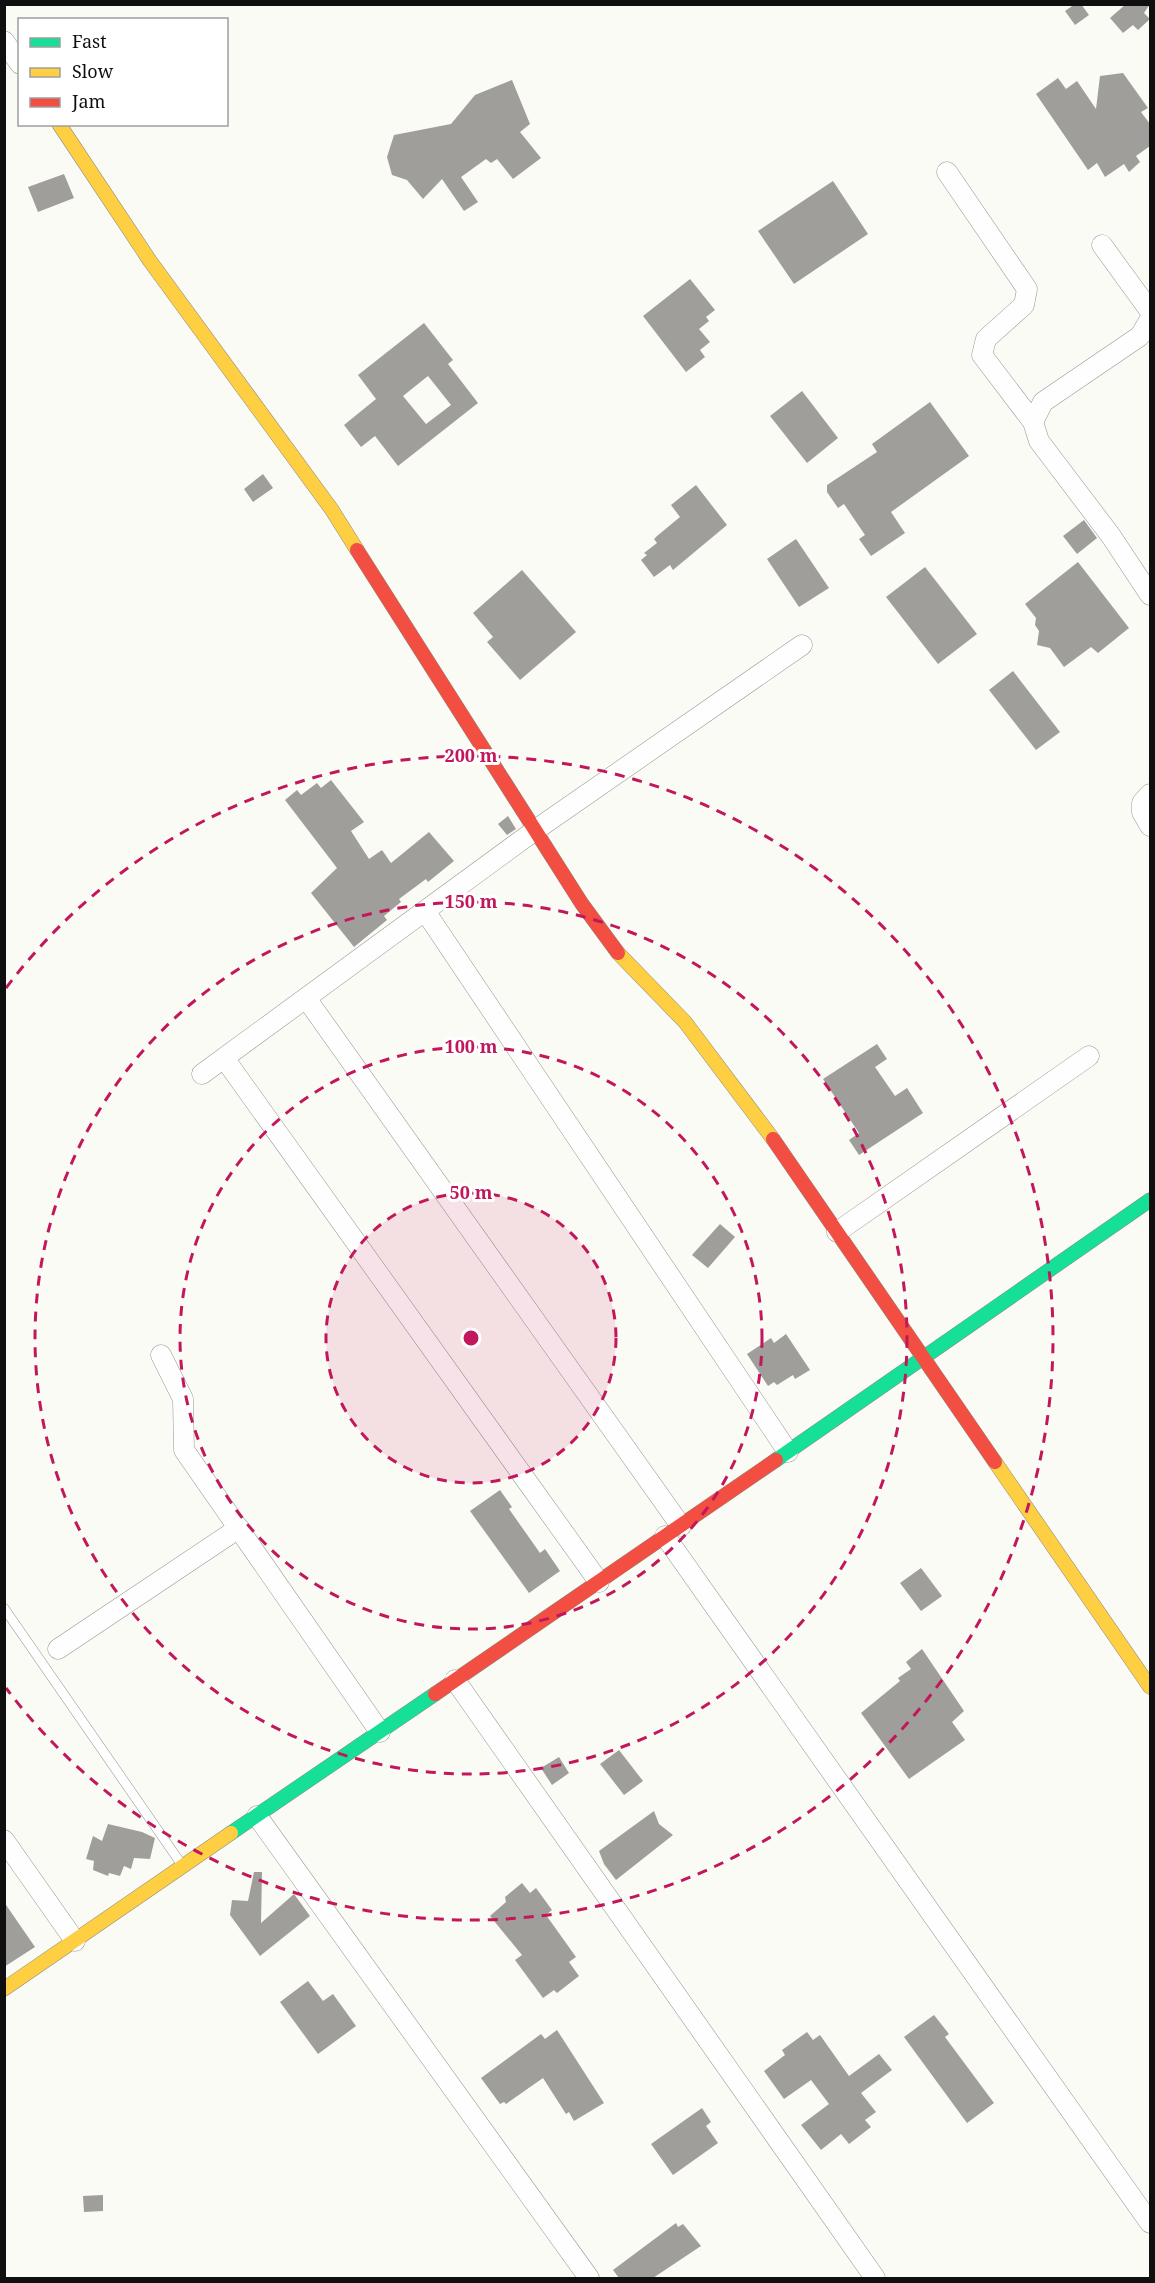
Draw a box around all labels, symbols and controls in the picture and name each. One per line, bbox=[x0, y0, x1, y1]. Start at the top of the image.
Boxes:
legend bbox=[18, 18, 228, 126]
text: Fast bbox=[72, 29, 107, 53]
text: Slow bbox=[72, 59, 114, 83]
text: Jam bbox=[71, 89, 106, 113]
text: 200 m bbox=[445, 743, 498, 767]
text: 150 m bbox=[445, 889, 498, 913]
text: 100 m bbox=[445, 1034, 498, 1058]
text: 50 m bbox=[450, 1180, 493, 1204]
centre of rings bbox=[461, 1328, 481, 1348]

